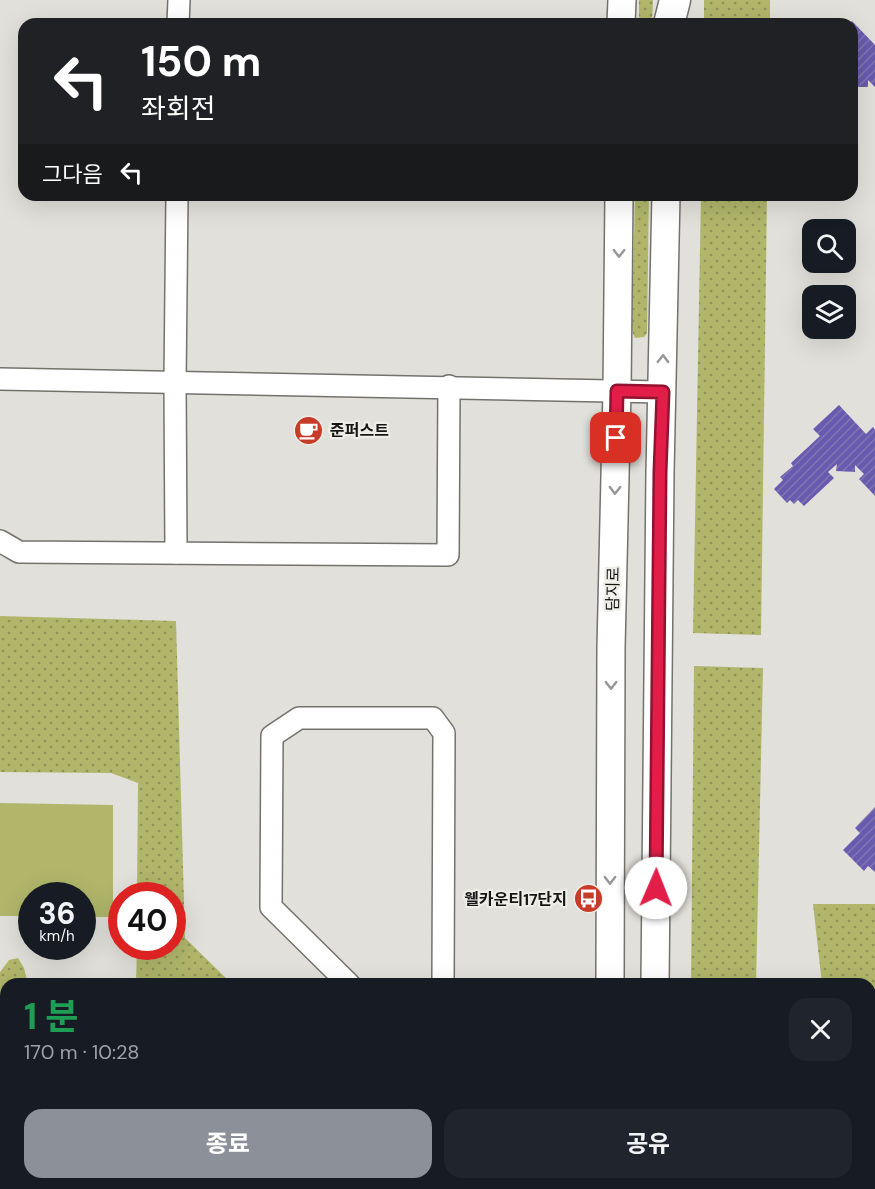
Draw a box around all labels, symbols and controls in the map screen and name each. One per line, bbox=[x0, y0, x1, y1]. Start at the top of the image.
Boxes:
text: 150 m bbox=[141, 34, 261, 89]
icon: left bbox=[42, 42, 120, 120]
text: 좌회전 bbox=[141, 91, 216, 126]
icon: left bbox=[115, 156, 148, 189]
text: 그다음 bbox=[42, 160, 103, 189]
map controls bbox=[802, 219, 856, 339]
button: search bbox=[802, 219, 856, 273]
one-way arrow bbox=[613, 249, 625, 258]
button: layers bbox=[802, 285, 856, 339]
one-way arrow bbox=[657, 354, 669, 363]
pin bbox=[590, 412, 641, 463]
cafe icon: 준퍼스트 bbox=[293, 414, 325, 446]
place label: 준퍼스트 bbox=[330, 420, 389, 441]
icon: arrive bbox=[599, 421, 632, 454]
one-way arrow bbox=[609, 486, 621, 495]
street label: 담지로 bbox=[602, 566, 624, 611]
one-way arrow bbox=[605, 681, 617, 690]
position arrow bbox=[624, 856, 688, 920]
one-way arrow bbox=[604, 876, 616, 885]
speed limit sign: 40 bbox=[108, 882, 186, 960]
bus stop icon: 웰카운티17단지 bbox=[572, 883, 604, 915]
place label: 웰카운티17단지 bbox=[464, 889, 567, 910]
text: 36 bbox=[38, 894, 76, 933]
text: km/h bbox=[39, 926, 75, 946]
text: 1 분 bbox=[24, 993, 79, 1040]
button: close bbox=[789, 998, 852, 1061]
text: 170 m · 10:28 bbox=[24, 1039, 139, 1065]
button: 종료 bbox=[24, 1109, 432, 1178]
button: 공유 bbox=[444, 1109, 852, 1178]

